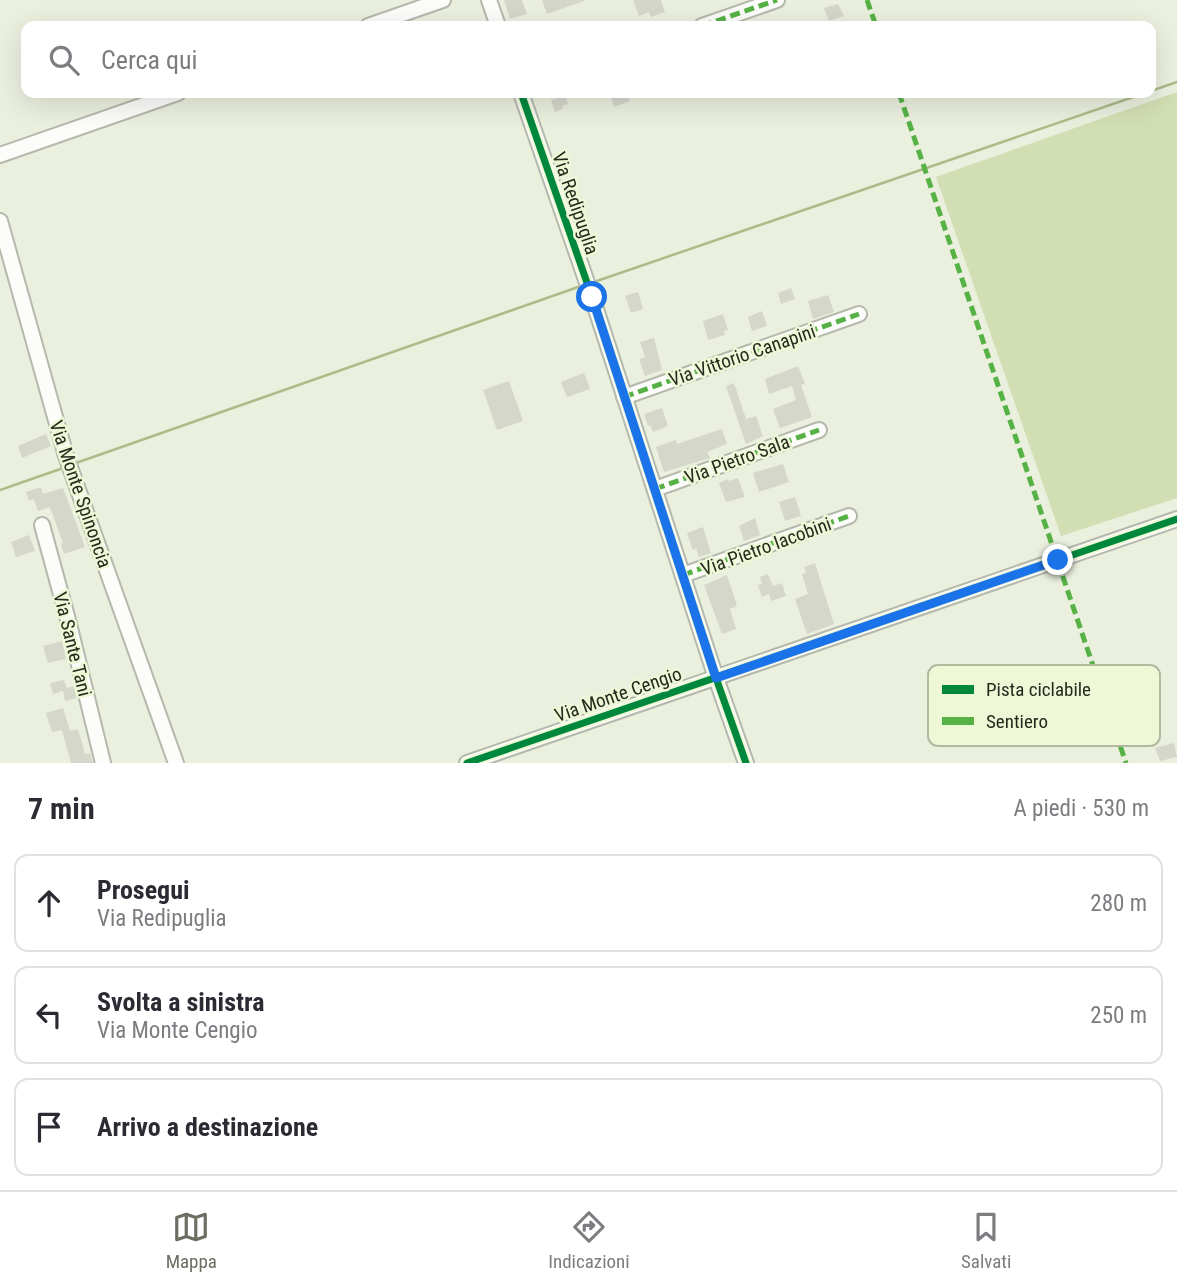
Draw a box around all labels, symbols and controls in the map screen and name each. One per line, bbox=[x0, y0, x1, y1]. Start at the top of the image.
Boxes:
search box bbox=[21, 21, 1156, 98]
icon: search bbox=[45, 41, 83, 79]
text: Cerca qui bbox=[101, 45, 198, 75]
street label: Via Redipuglia bbox=[547, 149, 604, 257]
route start bbox=[576, 281, 607, 312]
street label: Via Vittorio Canapini bbox=[666, 320, 819, 391]
street label: Via Monte Spinoncia bbox=[45, 418, 117, 571]
street label: Via Pietro Sala bbox=[682, 430, 793, 489]
street label: Via Pietro Iacobini bbox=[698, 512, 834, 581]
route end bbox=[1042, 544, 1073, 575]
street label: Via Sante Tani bbox=[48, 590, 97, 699]
street label: Via Monte Cengio bbox=[552, 662, 685, 727]
legend bbox=[928, 665, 1160, 746]
text: Pista ciclabile bbox=[986, 678, 1091, 701]
text: Sentiero bbox=[986, 710, 1048, 733]
text: 7 min bbox=[28, 791, 95, 826]
text: A piedi · 530 m bbox=[1014, 795, 1149, 822]
text: Prosegui bbox=[97, 875, 190, 905]
icon: ahead bbox=[30, 884, 68, 922]
text: 280 m bbox=[1090, 890, 1147, 917]
text: Via Redipuglia bbox=[97, 905, 227, 932]
text: Svolta a sinistra bbox=[97, 987, 264, 1017]
icon: left bbox=[30, 996, 68, 1034]
text: 250 m bbox=[1090, 1002, 1147, 1029]
text: Via Monte Cengio bbox=[97, 1017, 258, 1044]
icon: arrive bbox=[30, 1108, 68, 1146]
text: Arrivo a destinazione bbox=[97, 1112, 318, 1142]
tab: Mappa bbox=[166, 1208, 217, 1273]
tab: Indicazioni bbox=[548, 1208, 630, 1273]
tab: Salvati bbox=[961, 1208, 1011, 1273]

